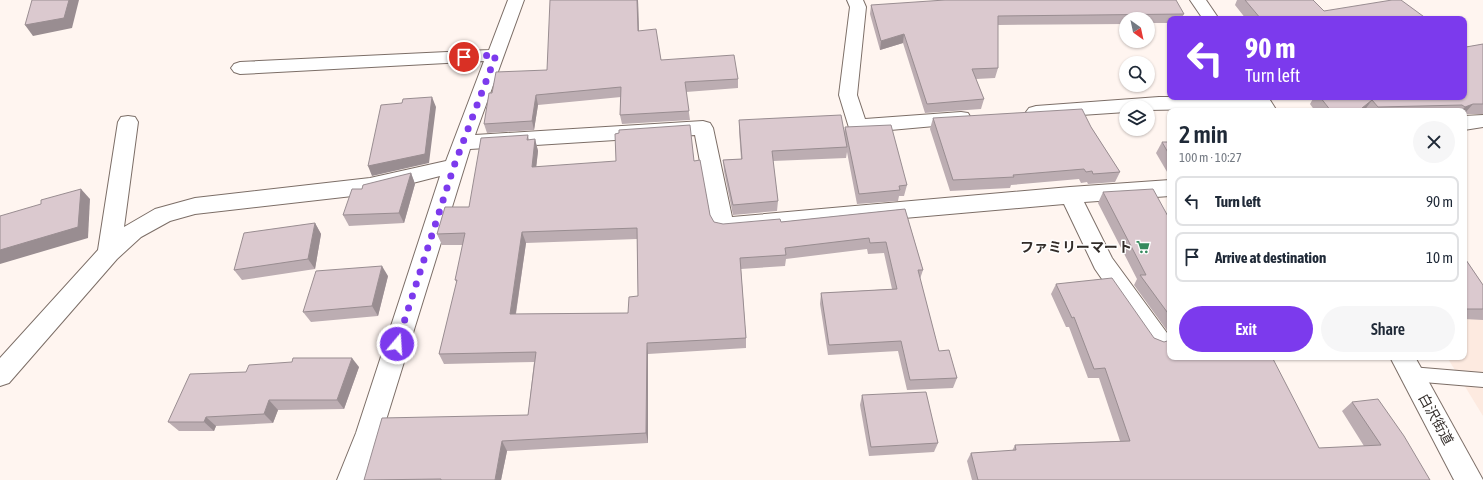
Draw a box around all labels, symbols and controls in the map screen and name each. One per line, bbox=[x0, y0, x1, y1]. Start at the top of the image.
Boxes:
north arrow bbox=[1119, 12, 1155, 48]
map controls bbox=[1119, 12, 1155, 136]
icon: left bbox=[1179, 32, 1231, 84]
text: 90 m bbox=[1245, 32, 1295, 64]
pin bbox=[447, 40, 481, 74]
icon: arrive bbox=[453, 46, 475, 68]
button: search bbox=[1119, 56, 1155, 92]
text: Turn left bbox=[1245, 65, 1300, 86]
button: layers bbox=[1119, 100, 1155, 136]
text: 2 min bbox=[1179, 121, 1228, 148]
button: close bbox=[1413, 121, 1455, 163]
text: 100 m · 10:27 bbox=[1179, 150, 1242, 165]
icon: left bbox=[1181, 190, 1203, 212]
text: Turn left bbox=[1215, 193, 1261, 210]
text: 90 m bbox=[1426, 193, 1453, 210]
place label: ファミリーマート bbox=[1020, 239, 1132, 255]
supermarket icon: ファミリーマート bbox=[1135, 239, 1151, 255]
icon: arrive bbox=[1181, 246, 1203, 268]
text: Arrive at destination bbox=[1215, 249, 1326, 266]
text: 10 m bbox=[1426, 249, 1453, 266]
button: Exit bbox=[1179, 306, 1313, 352]
button: Share bbox=[1321, 306, 1455, 352]
position arrow bbox=[376, 323, 418, 365]
street label: 白沢街道 bbox=[1415, 391, 1457, 447]

